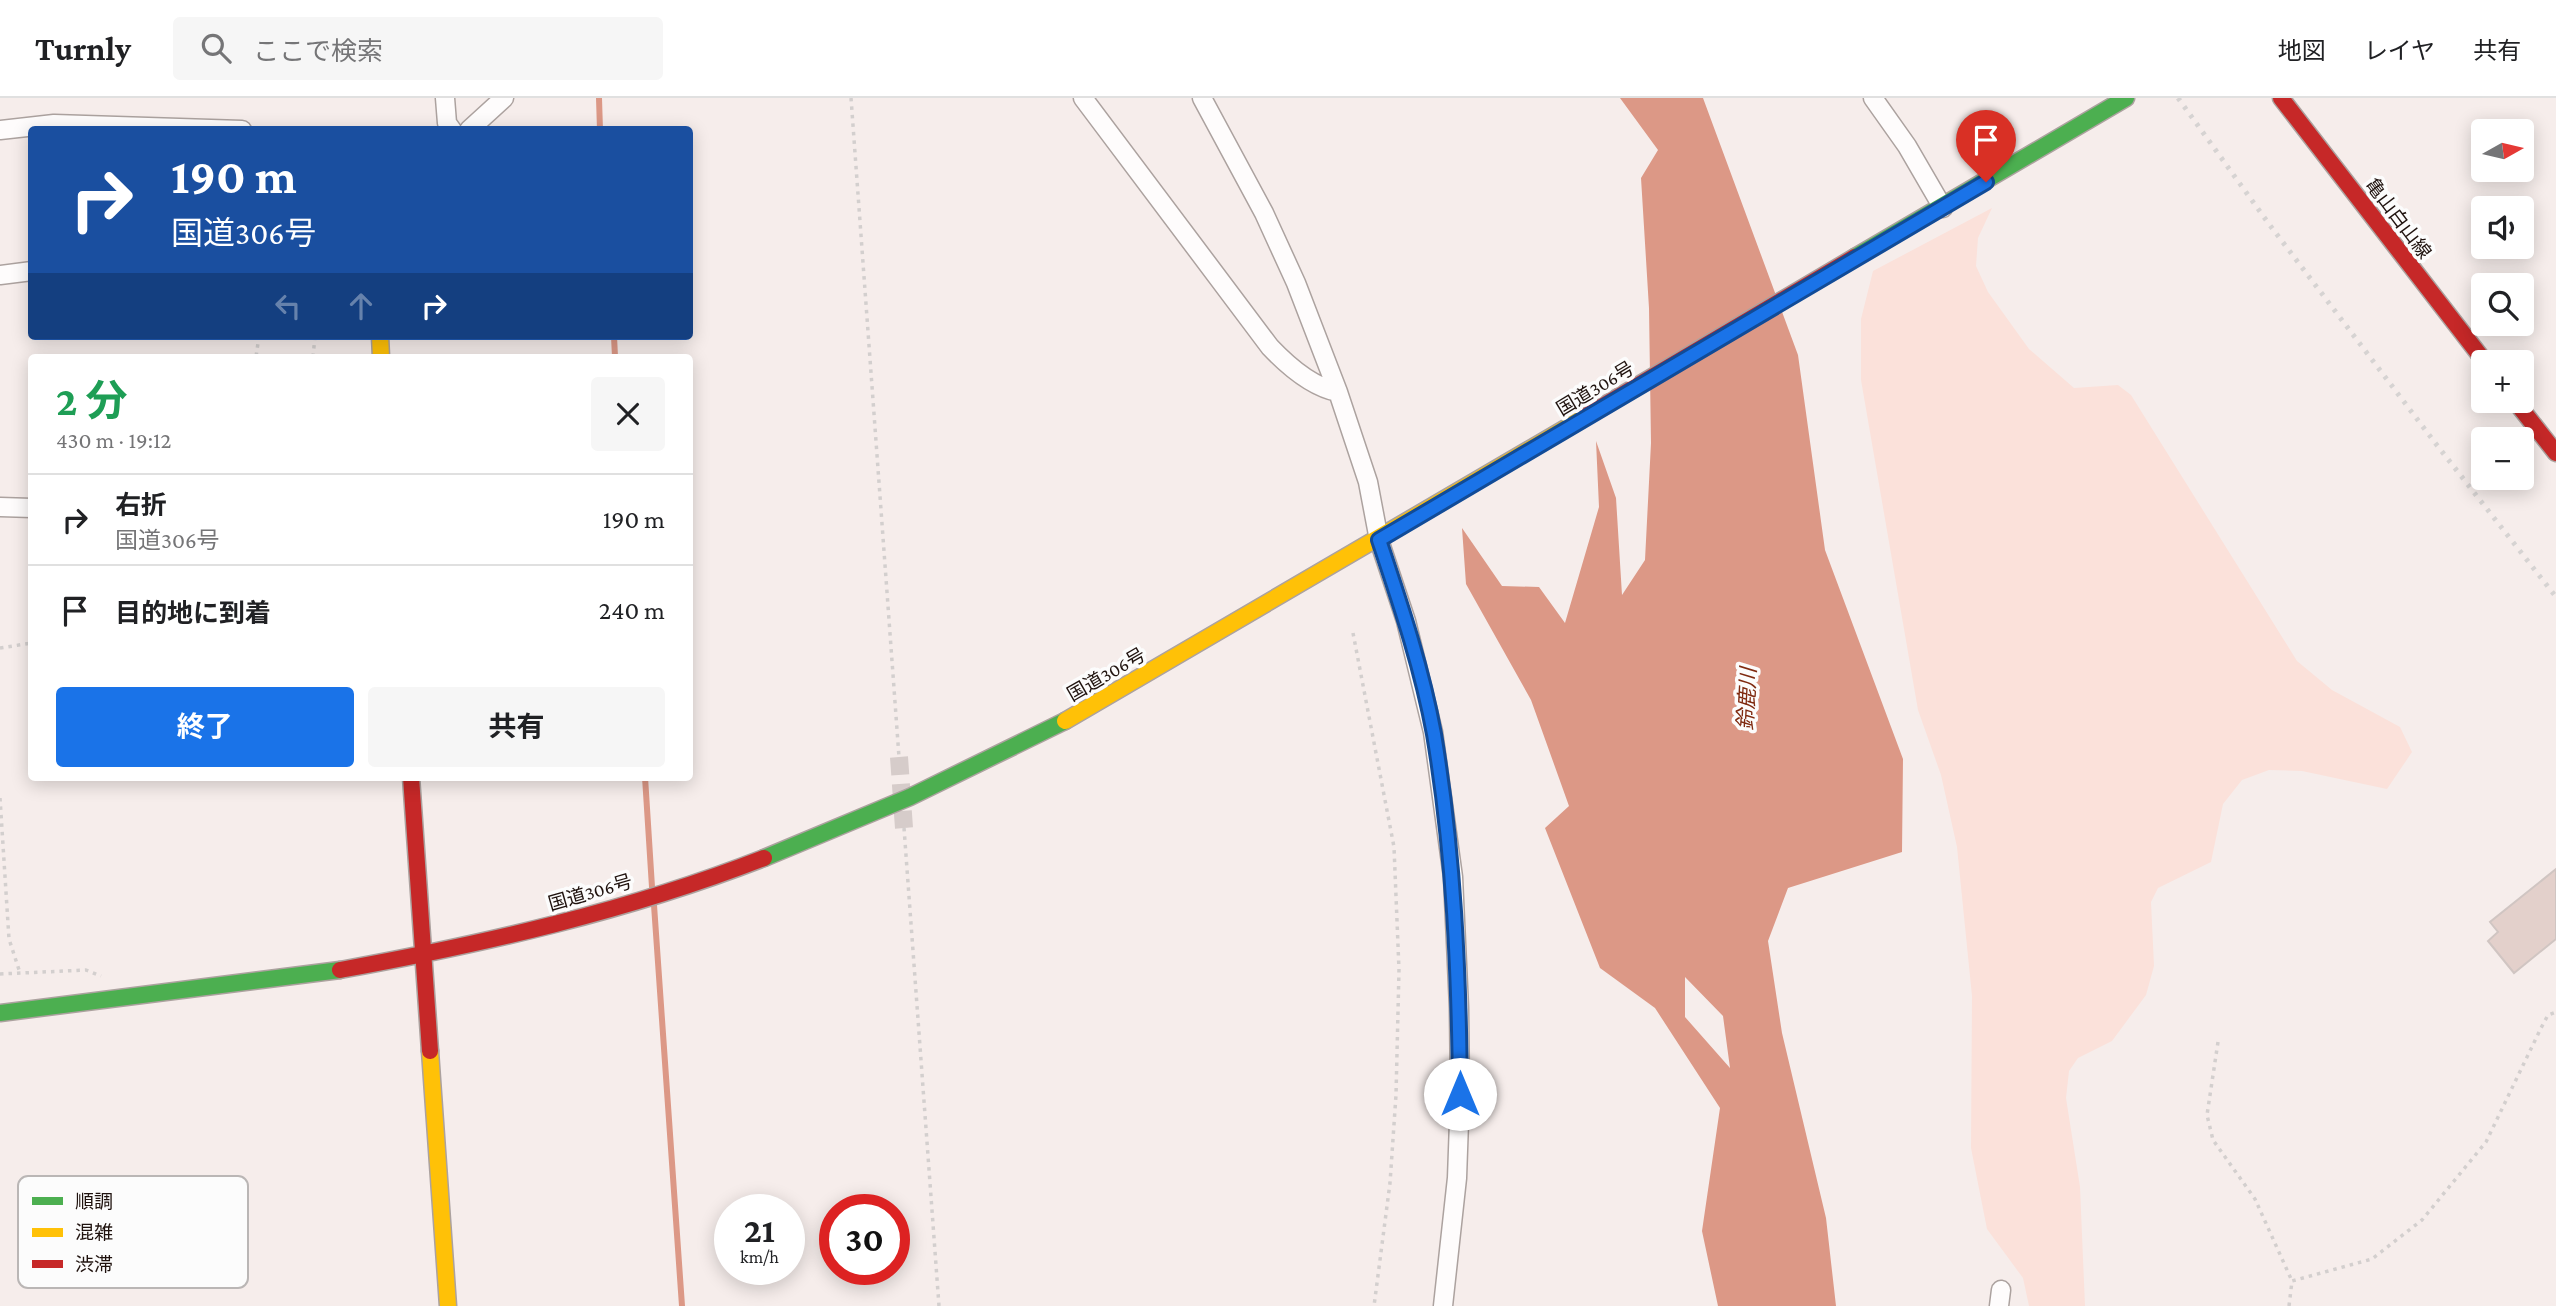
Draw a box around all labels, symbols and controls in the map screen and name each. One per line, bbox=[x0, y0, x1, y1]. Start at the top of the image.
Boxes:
search box bbox=[173, 17, 663, 80]
icon: search bbox=[197, 29, 235, 67]
text: Turnly bbox=[35, 30, 131, 67]
text: ここで検索 bbox=[253, 37, 383, 66]
text: 地図 bbox=[2278, 37, 2326, 64]
text: レイヤ bbox=[2364, 37, 2435, 64]
text: 共有 bbox=[2473, 37, 2521, 64]
pin bbox=[1956, 110, 2016, 182]
north arrow bbox=[2471, 119, 2534, 182]
map controls bbox=[2471, 119, 2534, 490]
icon: arrive bbox=[1967, 121, 2005, 159]
text: 190 m bbox=[171, 149, 297, 204]
icon: right bbox=[56, 154, 147, 245]
street label: 亀山白山線 bbox=[2362, 174, 2436, 263]
button: sound bbox=[2471, 196, 2534, 259]
text: 国道306号 bbox=[171, 215, 317, 251]
button: search bbox=[2471, 273, 2534, 336]
icon: left bbox=[269, 287, 307, 325]
icon: ahead bbox=[342, 287, 380, 325]
icon: right bbox=[415, 287, 453, 325]
button: + bbox=[2471, 350, 2534, 413]
street label: 国道306号 bbox=[1553, 357, 1638, 420]
text: 2 分 bbox=[56, 377, 128, 424]
button: close bbox=[591, 377, 665, 451]
text: 430 m · 19:12 bbox=[56, 427, 172, 453]
button: − bbox=[2471, 427, 2534, 490]
text: 右折 bbox=[115, 491, 167, 520]
icon: right bbox=[56, 501, 94, 539]
text: 190 m bbox=[603, 505, 665, 534]
text: 国道306号 bbox=[115, 527, 220, 553]
icon: arrive bbox=[56, 592, 94, 630]
text: 240 m bbox=[599, 596, 665, 625]
text: 目的地に到着 bbox=[115, 599, 271, 628]
street label: 国道306号 bbox=[1064, 644, 1149, 705]
water label: 鈴鹿川 bbox=[1733, 665, 1761, 731]
button: 終了 bbox=[56, 687, 354, 767]
button: 共有 bbox=[368, 687, 665, 767]
street label: 国道306号 bbox=[546, 870, 635, 914]
position arrow bbox=[1423, 1057, 1497, 1131]
legend bbox=[18, 1176, 248, 1288]
text: 順調 bbox=[75, 1191, 113, 1212]
speed limit sign: 30 bbox=[819, 1194, 910, 1285]
text: 21 bbox=[744, 1211, 775, 1250]
text: 混雑 bbox=[75, 1222, 113, 1243]
text: km/h bbox=[740, 1247, 779, 1267]
text: 渋滞 bbox=[75, 1254, 113, 1275]

